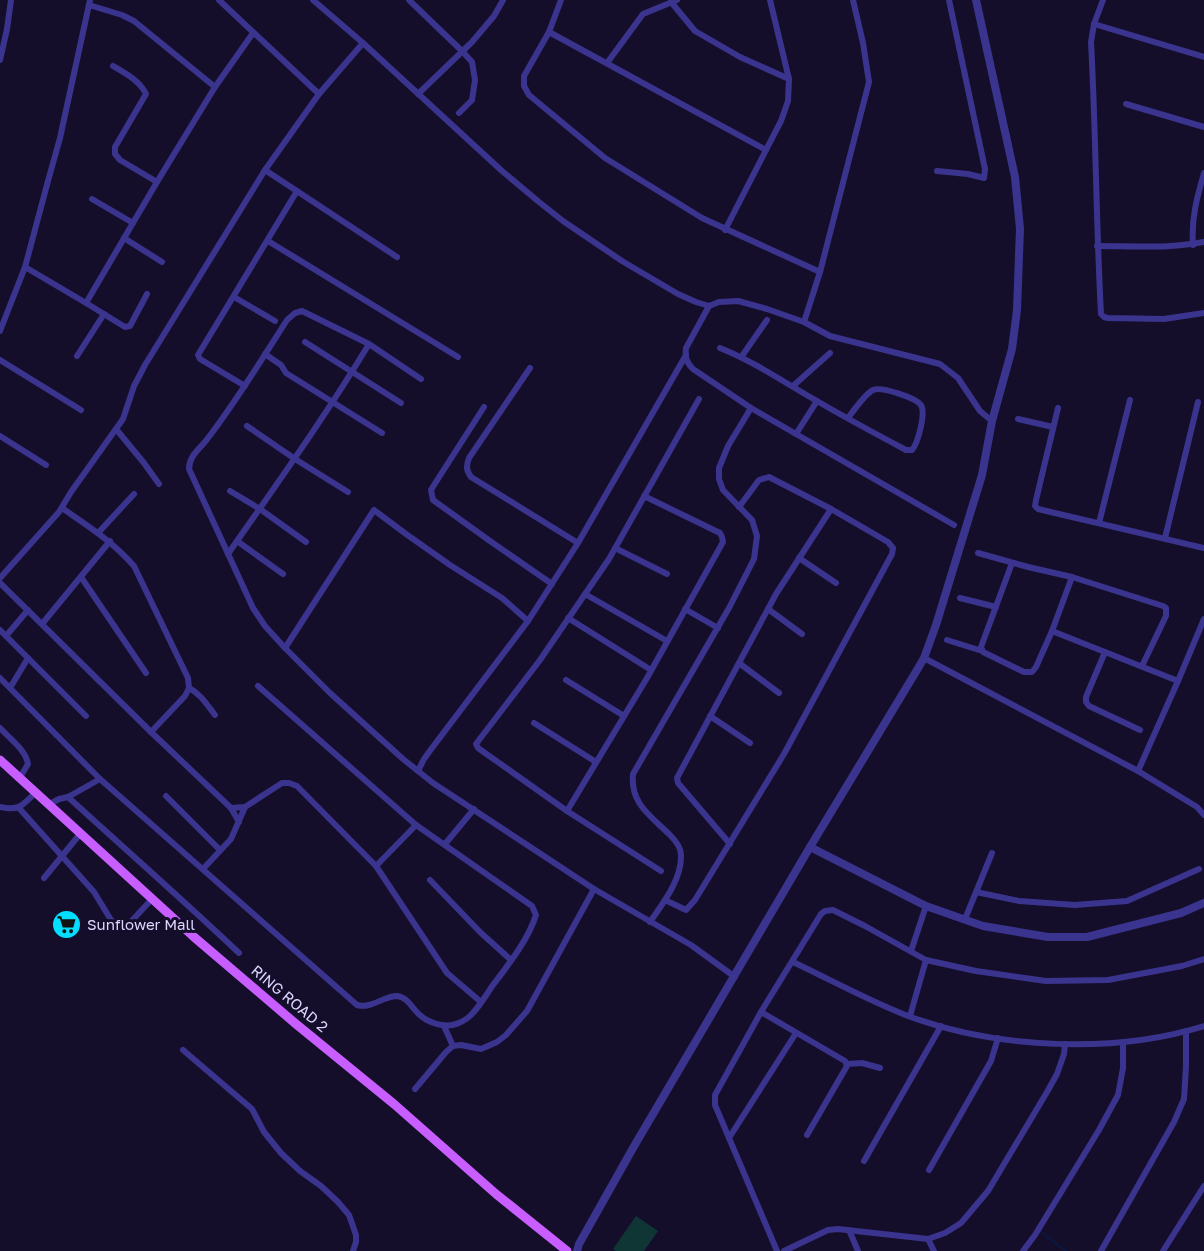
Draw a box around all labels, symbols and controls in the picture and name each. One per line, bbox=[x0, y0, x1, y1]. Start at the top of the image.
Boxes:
supermarket icon: Sunflower Mall bbox=[50, 908, 82, 940]
place label: Sunflower Mall bbox=[87, 915, 195, 933]
street label: RING ROAD 2 bbox=[248, 961, 332, 1035]

